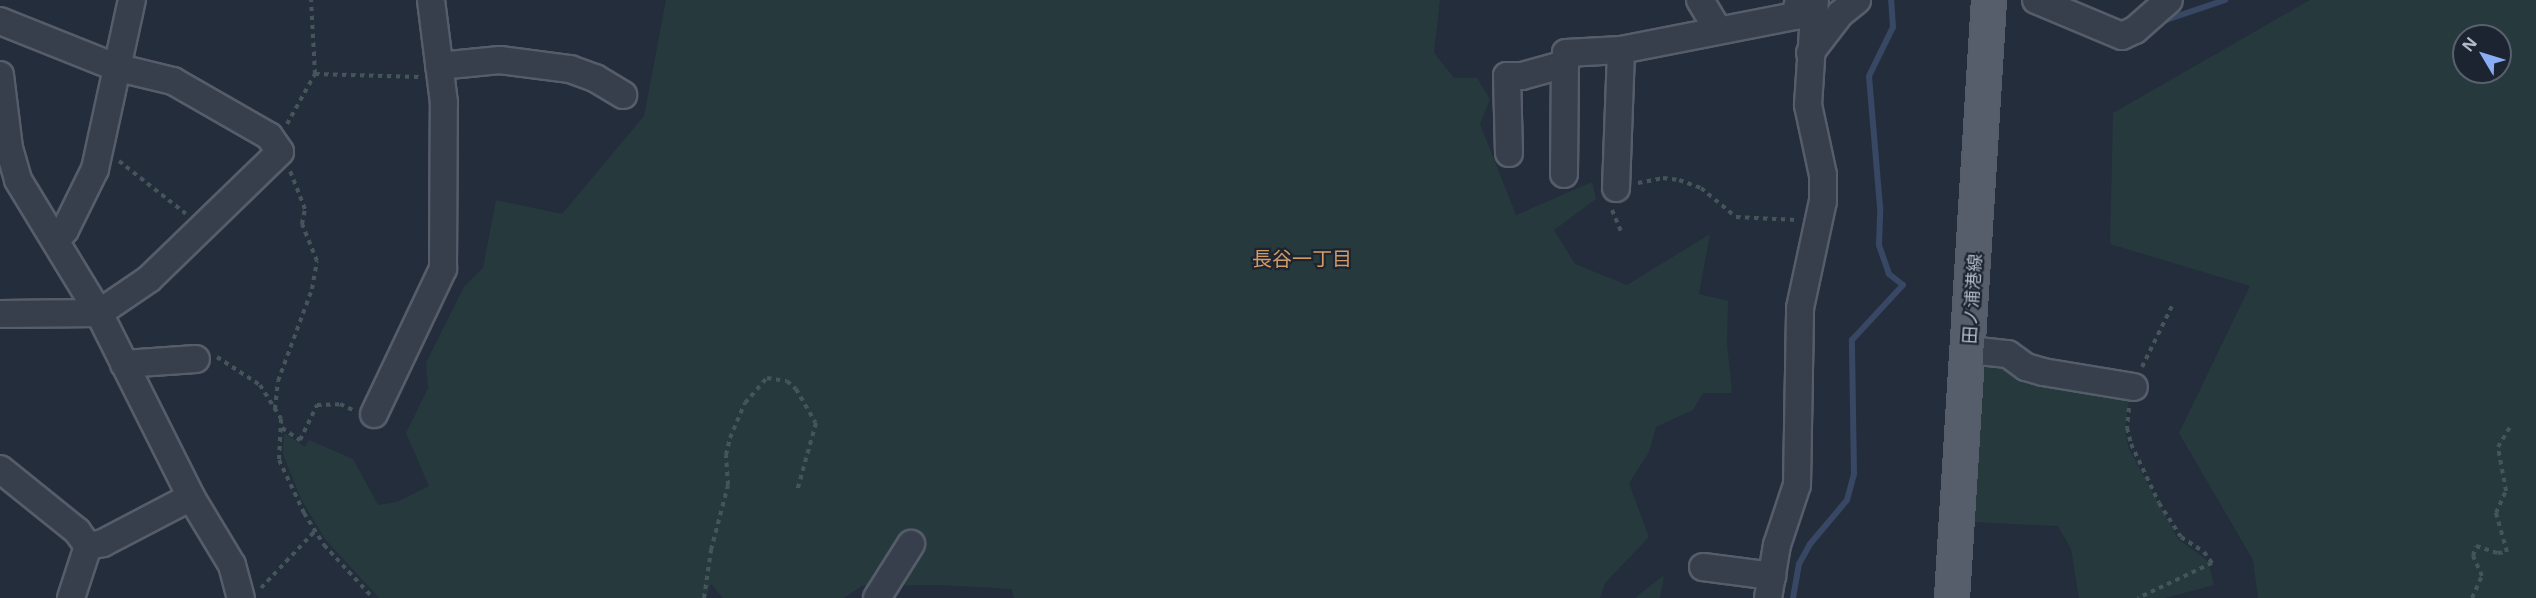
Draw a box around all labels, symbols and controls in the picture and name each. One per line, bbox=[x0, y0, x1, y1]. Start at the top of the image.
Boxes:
north arrow bbox=[2452, 24, 2512, 84]
text: N bbox=[2457, 32, 2482, 56]
district label: 長谷一丁目 bbox=[1252, 246, 1352, 270]
street label: 田ノ浦港線 bbox=[1958, 253, 1986, 345]

